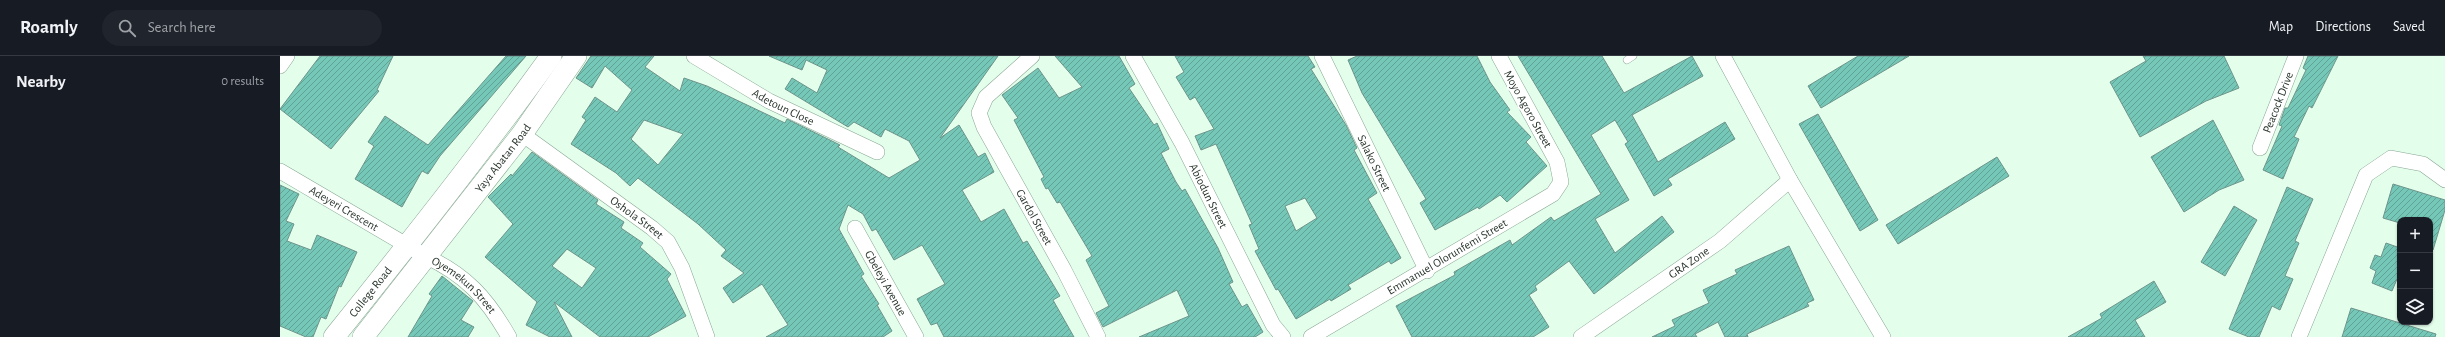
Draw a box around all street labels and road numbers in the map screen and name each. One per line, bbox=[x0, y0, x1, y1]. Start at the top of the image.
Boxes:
street label: Moyo Agoro Street bbox=[1501, 68, 1554, 150]
street label: Peacock Drive bbox=[2261, 70, 2295, 135]
street label: Adetoun Close bbox=[750, 87, 816, 127]
street label: Yaya Abatan Road bbox=[473, 122, 533, 195]
street label: Salako Street bbox=[1355, 133, 1393, 193]
street label: Abiodun Street bbox=[1187, 162, 1230, 230]
street label: Adeyeri Crescent bbox=[307, 184, 381, 233]
street label: Gardol Street bbox=[1014, 187, 1055, 247]
street label: Oshola Street bbox=[608, 194, 666, 241]
street label: Emmanuel Olorunfemi Street bbox=[1385, 216, 1509, 297]
street label: GRA Zone bbox=[1666, 244, 1711, 281]
street label: Gbeleyi Avenue bbox=[863, 248, 909, 317]
street label: Oyemekun Street bbox=[430, 254, 498, 316]
street label: College Road bbox=[347, 264, 394, 319]

